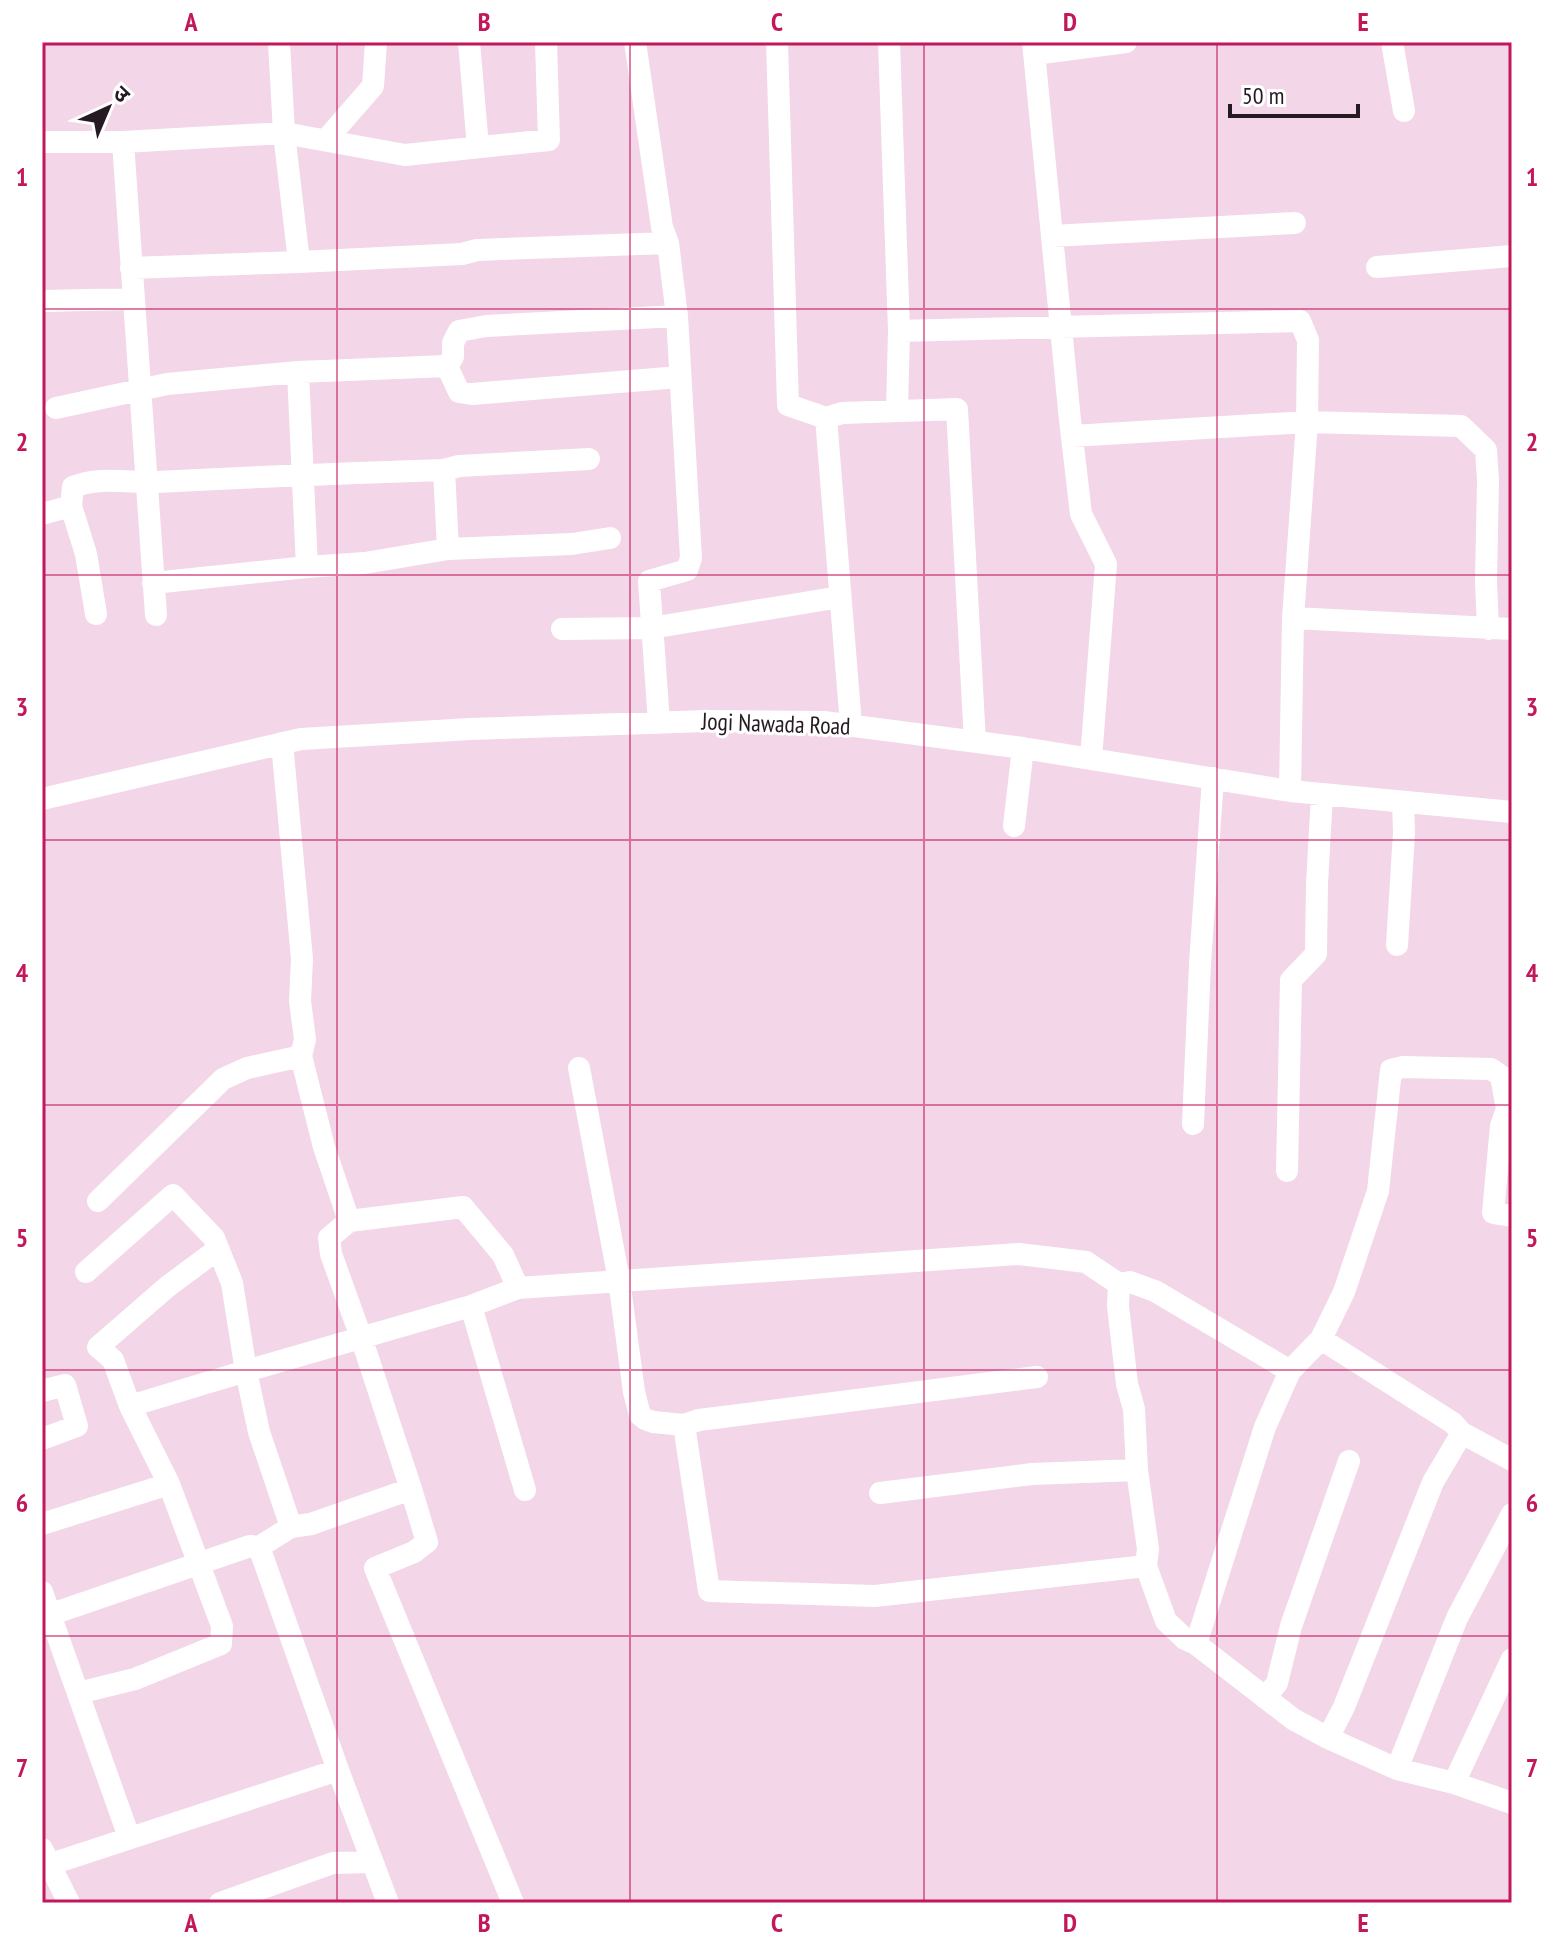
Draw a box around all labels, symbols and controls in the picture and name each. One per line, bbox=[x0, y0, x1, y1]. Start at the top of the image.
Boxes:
text: A bbox=[183, 5, 198, 38]
text: B bbox=[478, 5, 491, 38]
text: C bbox=[771, 5, 783, 38]
text: D bbox=[1063, 5, 1077, 38]
text: E bbox=[1357, 5, 1369, 38]
north arrow bbox=[68, 68, 148, 148]
scale bar bbox=[1230, 68, 1358, 118]
text: उ bbox=[108, 79, 137, 109]
text: 50 m bbox=[1242, 80, 1284, 111]
text: 1 bbox=[16, 160, 28, 193]
text: 1 bbox=[1526, 160, 1538, 193]
text: 2 bbox=[16, 425, 28, 458]
text: 2 bbox=[1526, 425, 1538, 458]
text: 3 bbox=[16, 690, 28, 723]
text: 3 bbox=[1526, 690, 1538, 723]
street label: Jogi Nawada Road bbox=[700, 705, 851, 742]
text: 4 bbox=[16, 956, 29, 989]
text: 4 bbox=[1526, 956, 1539, 989]
text: 5 bbox=[16, 1221, 28, 1254]
text: 5 bbox=[1526, 1221, 1538, 1254]
text: 6 bbox=[16, 1486, 28, 1519]
text: 6 bbox=[1526, 1486, 1538, 1519]
text: 7 bbox=[16, 1751, 28, 1784]
text: 7 bbox=[1526, 1751, 1538, 1784]
text: A bbox=[183, 1906, 198, 1939]
text: B bbox=[478, 1906, 491, 1939]
text: C bbox=[771, 1906, 783, 1939]
text: D bbox=[1063, 1906, 1077, 1939]
text: E bbox=[1357, 1906, 1369, 1939]

